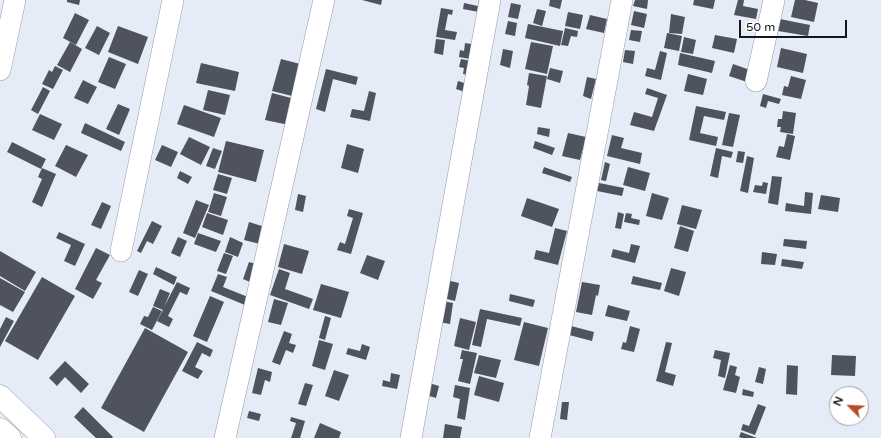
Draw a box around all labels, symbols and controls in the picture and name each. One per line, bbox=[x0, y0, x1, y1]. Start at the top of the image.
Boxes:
scale bar bbox=[741, 12, 849, 38]
text: 50 m bbox=[746, 20, 775, 34]
north arrow bbox=[829, 386, 869, 426]
text: N bbox=[831, 395, 846, 408]

